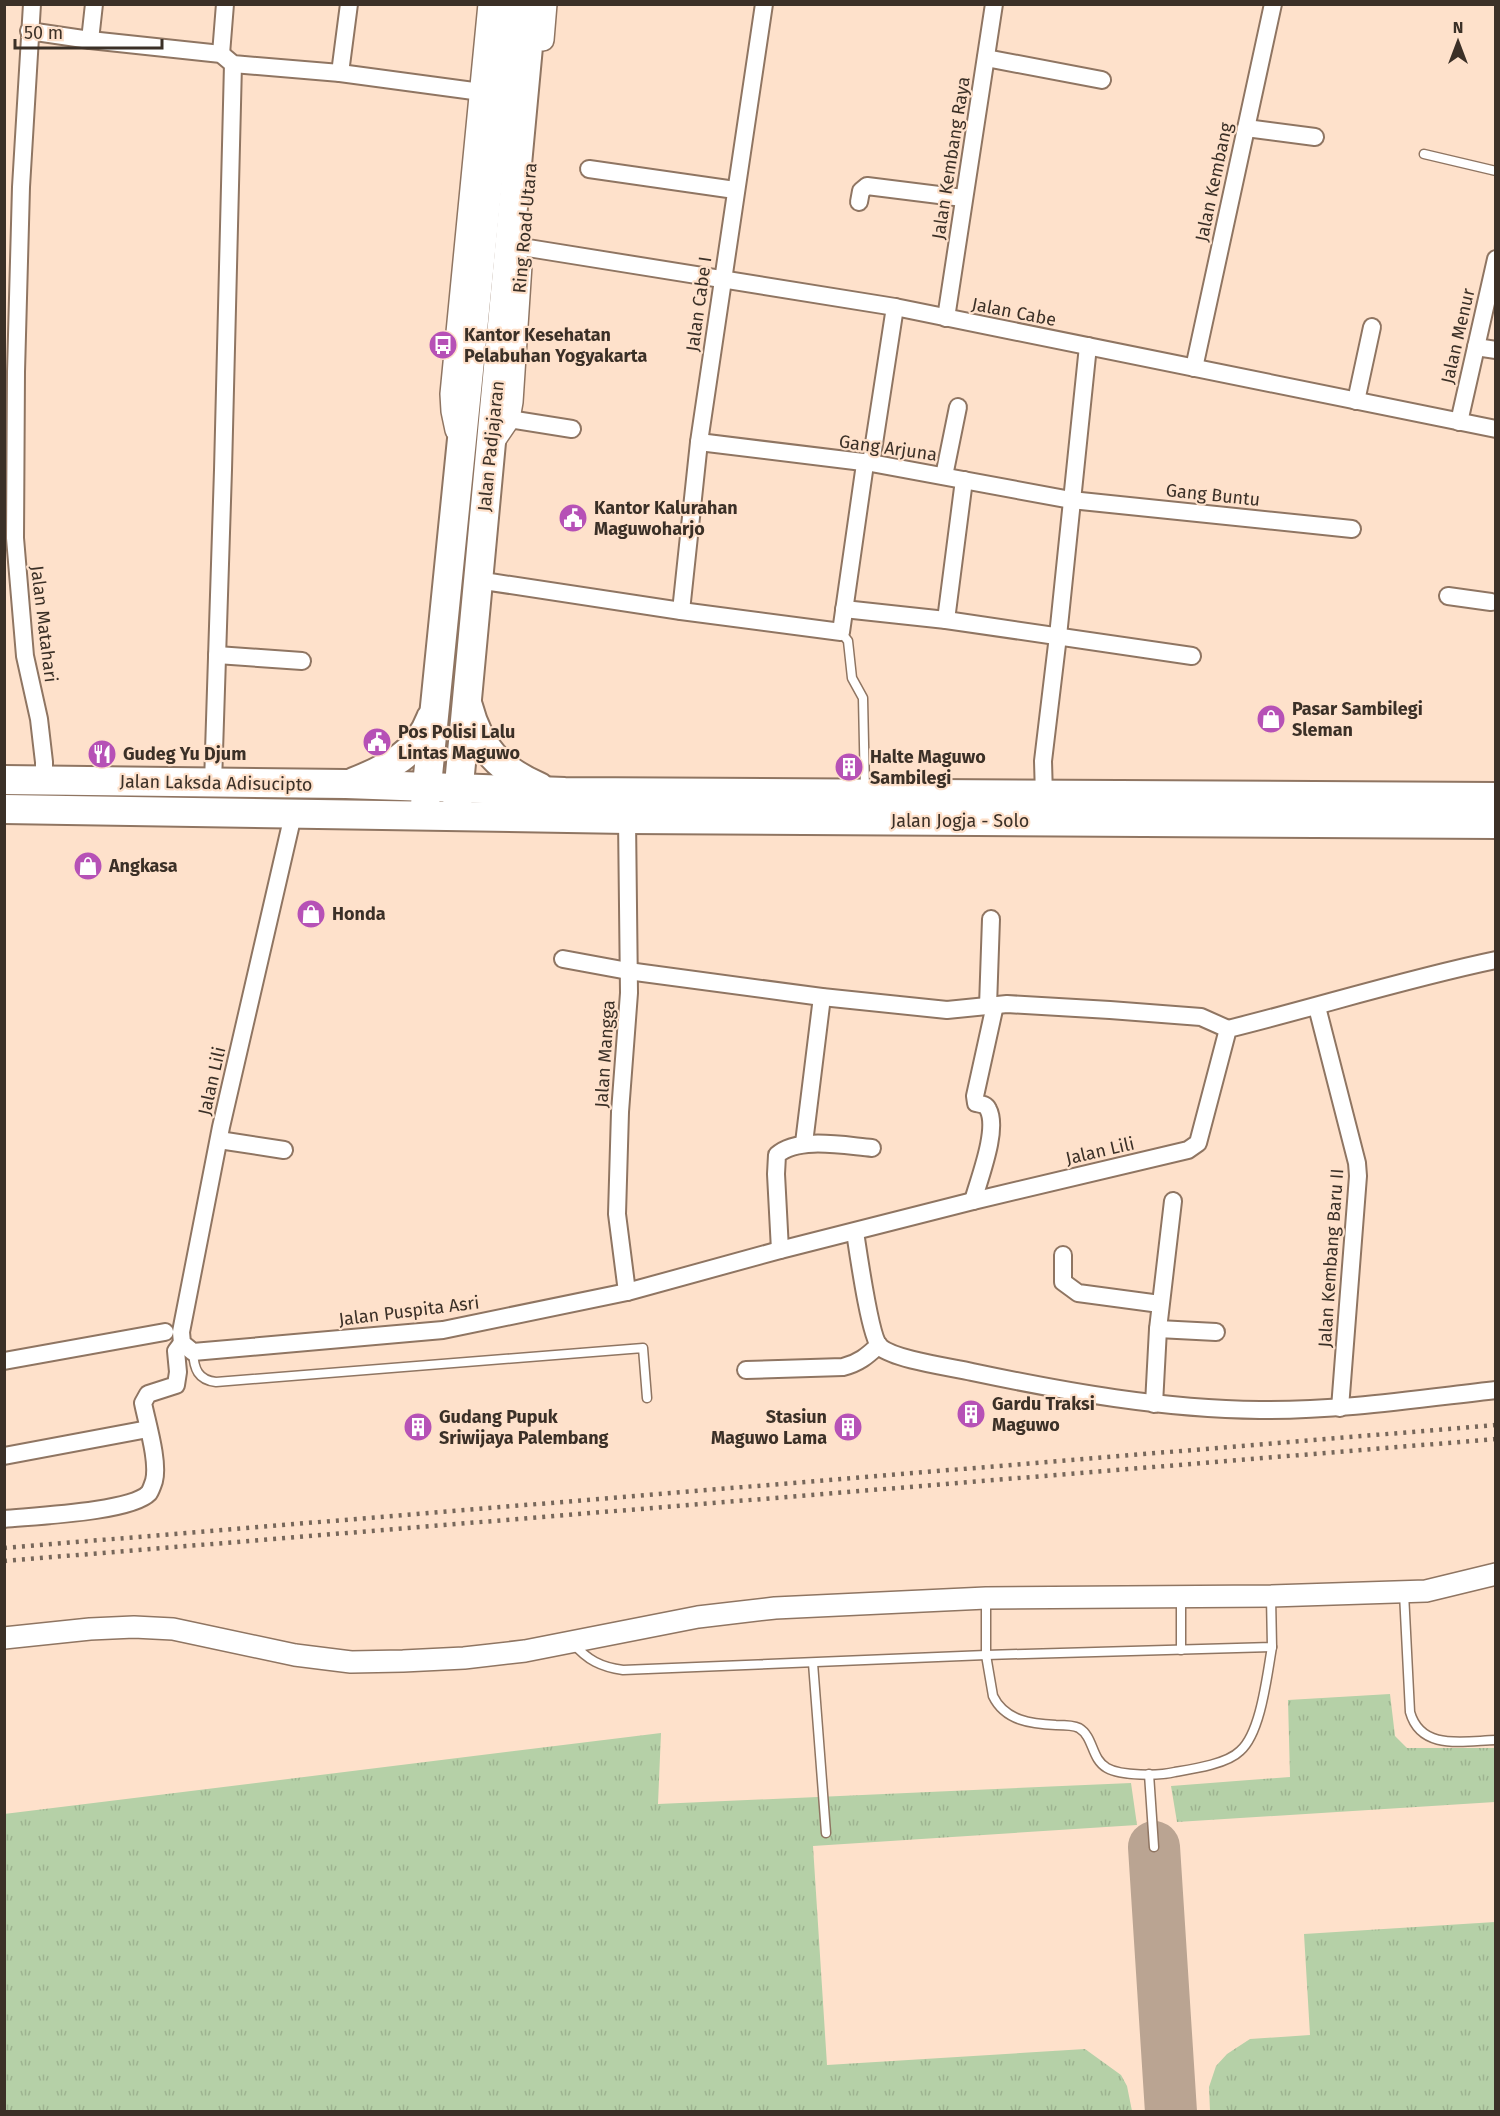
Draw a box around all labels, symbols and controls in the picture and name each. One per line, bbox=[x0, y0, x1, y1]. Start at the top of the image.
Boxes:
scale bar bbox=[15, 12, 162, 50]
north arrow bbox=[1428, 12, 1488, 72]
text: N bbox=[1453, 18, 1463, 37]
text: 50 m bbox=[24, 22, 63, 44]
street label: Jalan Kembang Raya bbox=[927, 75, 975, 241]
street label: Jalan Kembang bbox=[1191, 120, 1237, 244]
street label: Ring Road Utara bbox=[508, 162, 542, 294]
street label: Jalan Cabe I bbox=[681, 255, 717, 353]
street label: Jalan Menur bbox=[1436, 286, 1480, 386]
street label: Jalan Cabe bbox=[970, 293, 1058, 331]
place label: Kantor Kesehatan Pelabuhan Yogyakarta bbox=[464, 324, 647, 367]
bus stop icon: Kantor Kesehatan Pelabuhan Yogyakarta bbox=[427, 329, 459, 361]
street label: Jalan Padjajaran bbox=[473, 379, 509, 513]
street label: Gang Arjuna bbox=[838, 430, 938, 466]
street label: Gang Buntu bbox=[1165, 479, 1261, 511]
place label: Kantor Kalurahan Maguwoharjo bbox=[594, 497, 738, 540]
public building icon: Kantor Kalurahan Maguwoharjo bbox=[557, 502, 589, 534]
street label: Jalan Matahari bbox=[26, 564, 62, 684]
place label: Pasar Sambilegi Sleman bbox=[1292, 698, 1423, 741]
shop icon: Pasar Sambilegi Sleman bbox=[1255, 703, 1287, 735]
place label: Pos Polisi Lalu Lintas Maguwo bbox=[398, 721, 520, 764]
public building icon: Pos Polisi Lalu Lintas Maguwo bbox=[361, 726, 393, 758]
restaurant icon: Gudeg Yu Djum bbox=[86, 738, 118, 770]
place label: Gudeg Yu Djum bbox=[123, 743, 246, 765]
place label: Halte Maguwo Sambilegi bbox=[870, 746, 986, 789]
building icon: Halte Maguwo Sambilegi bbox=[833, 751, 865, 783]
street label: Jalan Laksda Adisucipto bbox=[119, 770, 313, 796]
street label: Jalan Jogja - Solo bbox=[891, 810, 1029, 832]
shop icon: Angkasa bbox=[72, 850, 104, 882]
place label: Angkasa bbox=[108, 855, 178, 877]
shop icon: Honda bbox=[295, 898, 327, 930]
place label: Honda bbox=[332, 903, 386, 925]
street label: Jalan Mangga bbox=[590, 999, 620, 1109]
street label: Jalan Lili bbox=[193, 1045, 231, 1117]
street label: Jalan Lili bbox=[1064, 1132, 1136, 1170]
street label: Jalan Kembang Baru II bbox=[1314, 1168, 1348, 1348]
street label: Jalan Puspita Asri bbox=[337, 1291, 481, 1331]
place label: Gardu Traksi Maguwo bbox=[992, 1393, 1095, 1436]
building icon: Gardu Traksi Maguwo bbox=[955, 1398, 987, 1430]
place label: Gudang Pupuk Sriwijaya Palembang bbox=[439, 1406, 609, 1449]
place label: Stasiun Maguwo Lama bbox=[711, 1406, 827, 1449]
building icon: Gudang Pupuk Sriwijaya Palembang bbox=[402, 1411, 434, 1443]
building icon: Stasiun Maguwo Lama bbox=[832, 1411, 864, 1443]

